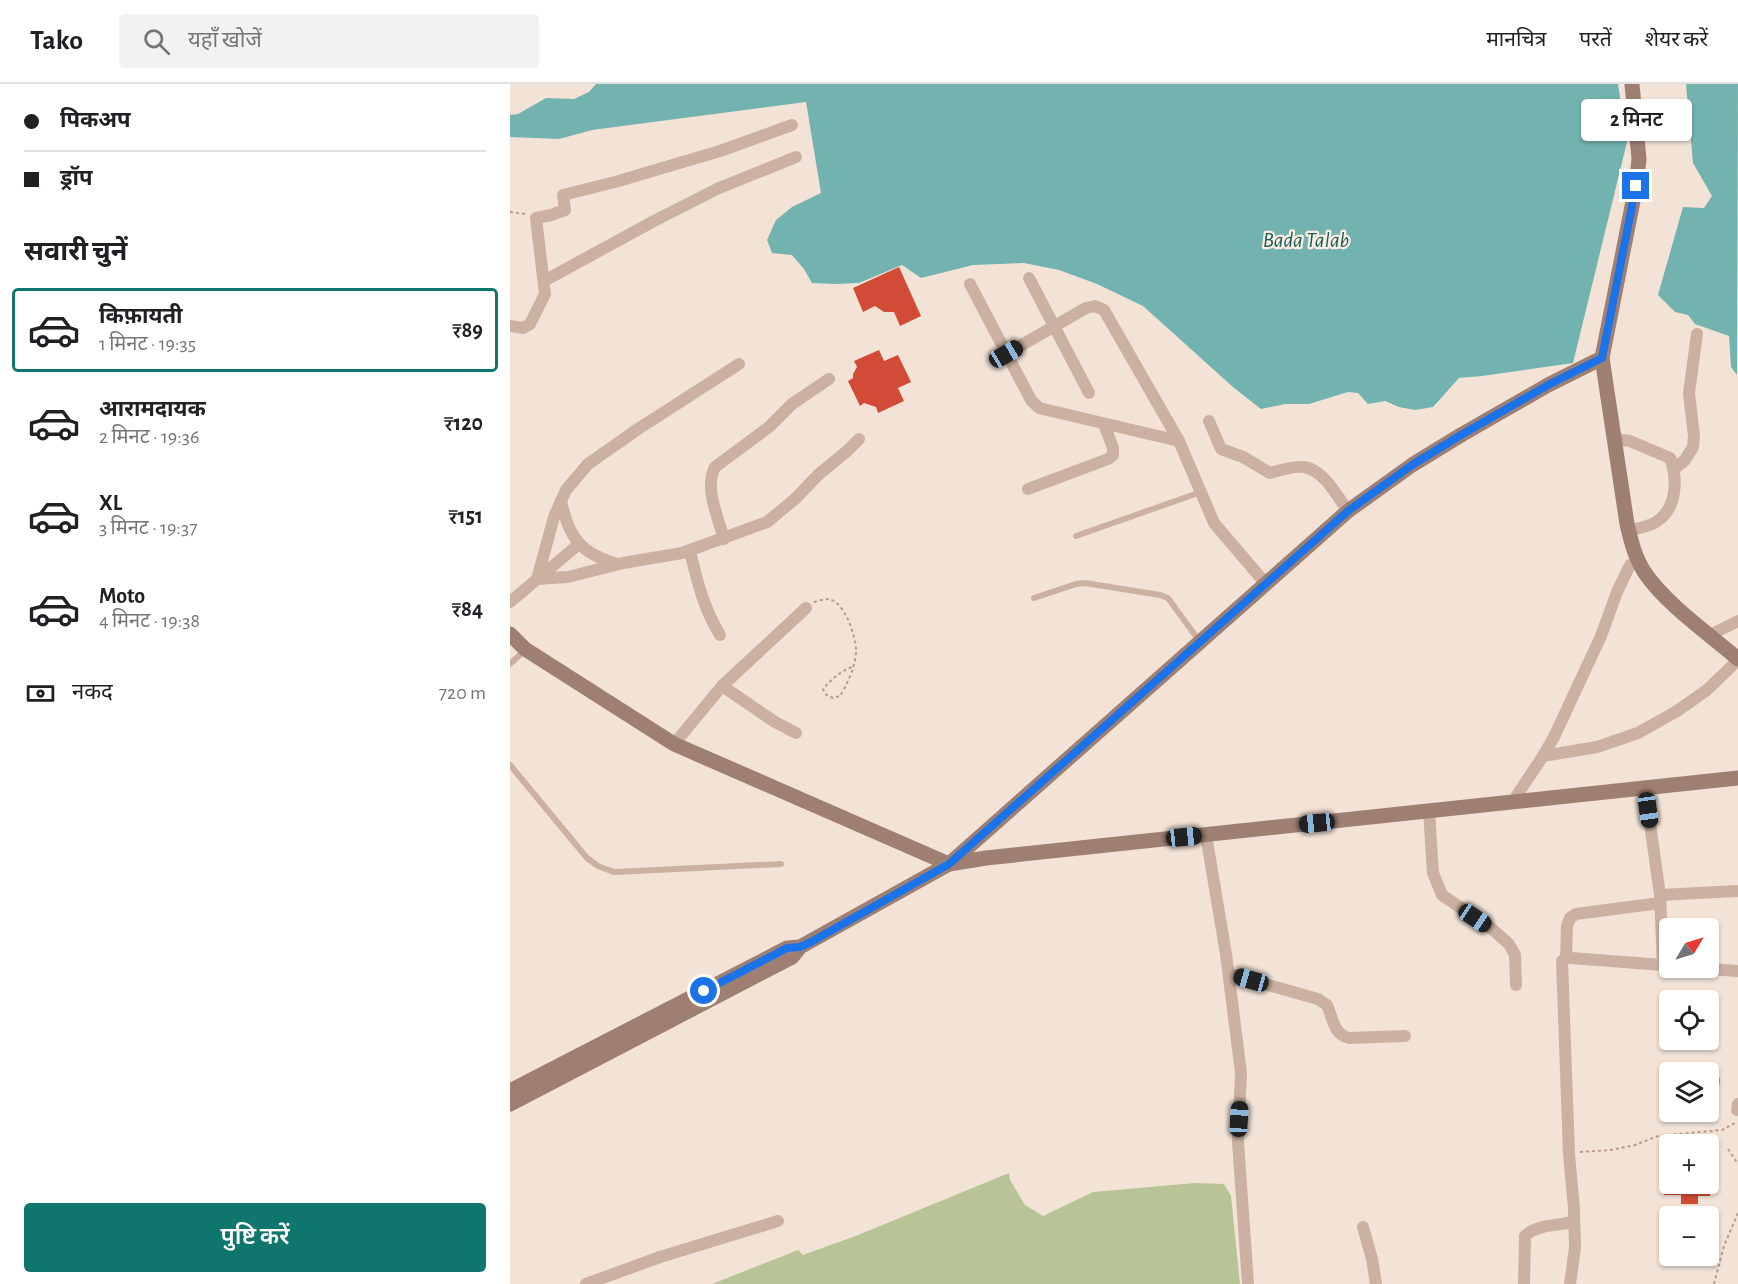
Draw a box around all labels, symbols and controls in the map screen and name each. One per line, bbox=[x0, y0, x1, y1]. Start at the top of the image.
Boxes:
search box bbox=[119, 14, 539, 68]
icon: search bbox=[140, 25, 173, 58]
text: Tako bbox=[30, 27, 83, 55]
text: यहाँ खोजें bbox=[188, 29, 262, 51]
text: मानचित्र bbox=[1486, 29, 1546, 50]
text: परतें bbox=[1579, 29, 1612, 50]
text: शेयर करें bbox=[1645, 29, 1708, 50]
callout: 2 मिनट bbox=[1580, 99, 1692, 141]
text: पिकअप bbox=[60, 109, 131, 131]
text: 2 मिनट bbox=[1610, 110, 1663, 130]
text: ड्रॉप bbox=[60, 167, 93, 189]
route end bbox=[1622, 172, 1649, 199]
water label: Bada Talab bbox=[1263, 229, 1349, 251]
text: सवारी चुनें bbox=[24, 238, 127, 265]
icon: car bbox=[27, 303, 81, 357]
text: किफ़ायती bbox=[99, 305, 183, 327]
text: ₹89 bbox=[452, 319, 483, 341]
text: 1 मिनट · 19:35 bbox=[99, 334, 196, 354]
car bbox=[986, 337, 1026, 371]
icon: car bbox=[27, 396, 81, 450]
text: आरामदायक bbox=[99, 398, 206, 420]
text: ₹120 bbox=[444, 412, 483, 434]
text: 2 मिनट · 19:36 bbox=[99, 427, 199, 447]
icon: car bbox=[27, 489, 81, 543]
text: XL bbox=[99, 492, 122, 514]
text: ₹151 bbox=[448, 505, 483, 527]
text: 3 मिनट · 19:37 bbox=[99, 518, 197, 538]
icon: car bbox=[27, 582, 81, 636]
text: Moto bbox=[99, 585, 145, 607]
text: ₹84 bbox=[452, 598, 483, 620]
text: 4 मिनट · 19:38 bbox=[99, 611, 200, 631]
icon: cash bbox=[24, 677, 57, 710]
text: नकद bbox=[72, 681, 113, 703]
text: 720 m bbox=[439, 683, 486, 703]
car bbox=[1637, 791, 1659, 829]
car bbox=[1298, 812, 1336, 834]
car bbox=[1165, 826, 1203, 848]
car bbox=[1455, 900, 1495, 936]
north arrow bbox=[1659, 918, 1719, 978]
map controls bbox=[1659, 918, 1719, 1266]
car bbox=[1231, 966, 1271, 994]
route start bbox=[690, 977, 717, 1004]
button: locate bbox=[1659, 990, 1719, 1050]
button: layers bbox=[1659, 1062, 1719, 1122]
car bbox=[1229, 1101, 1249, 1137]
button: + bbox=[1659, 1134, 1719, 1194]
button: पुष्टि करें bbox=[24, 1203, 486, 1272]
button: − bbox=[1659, 1206, 1719, 1266]

